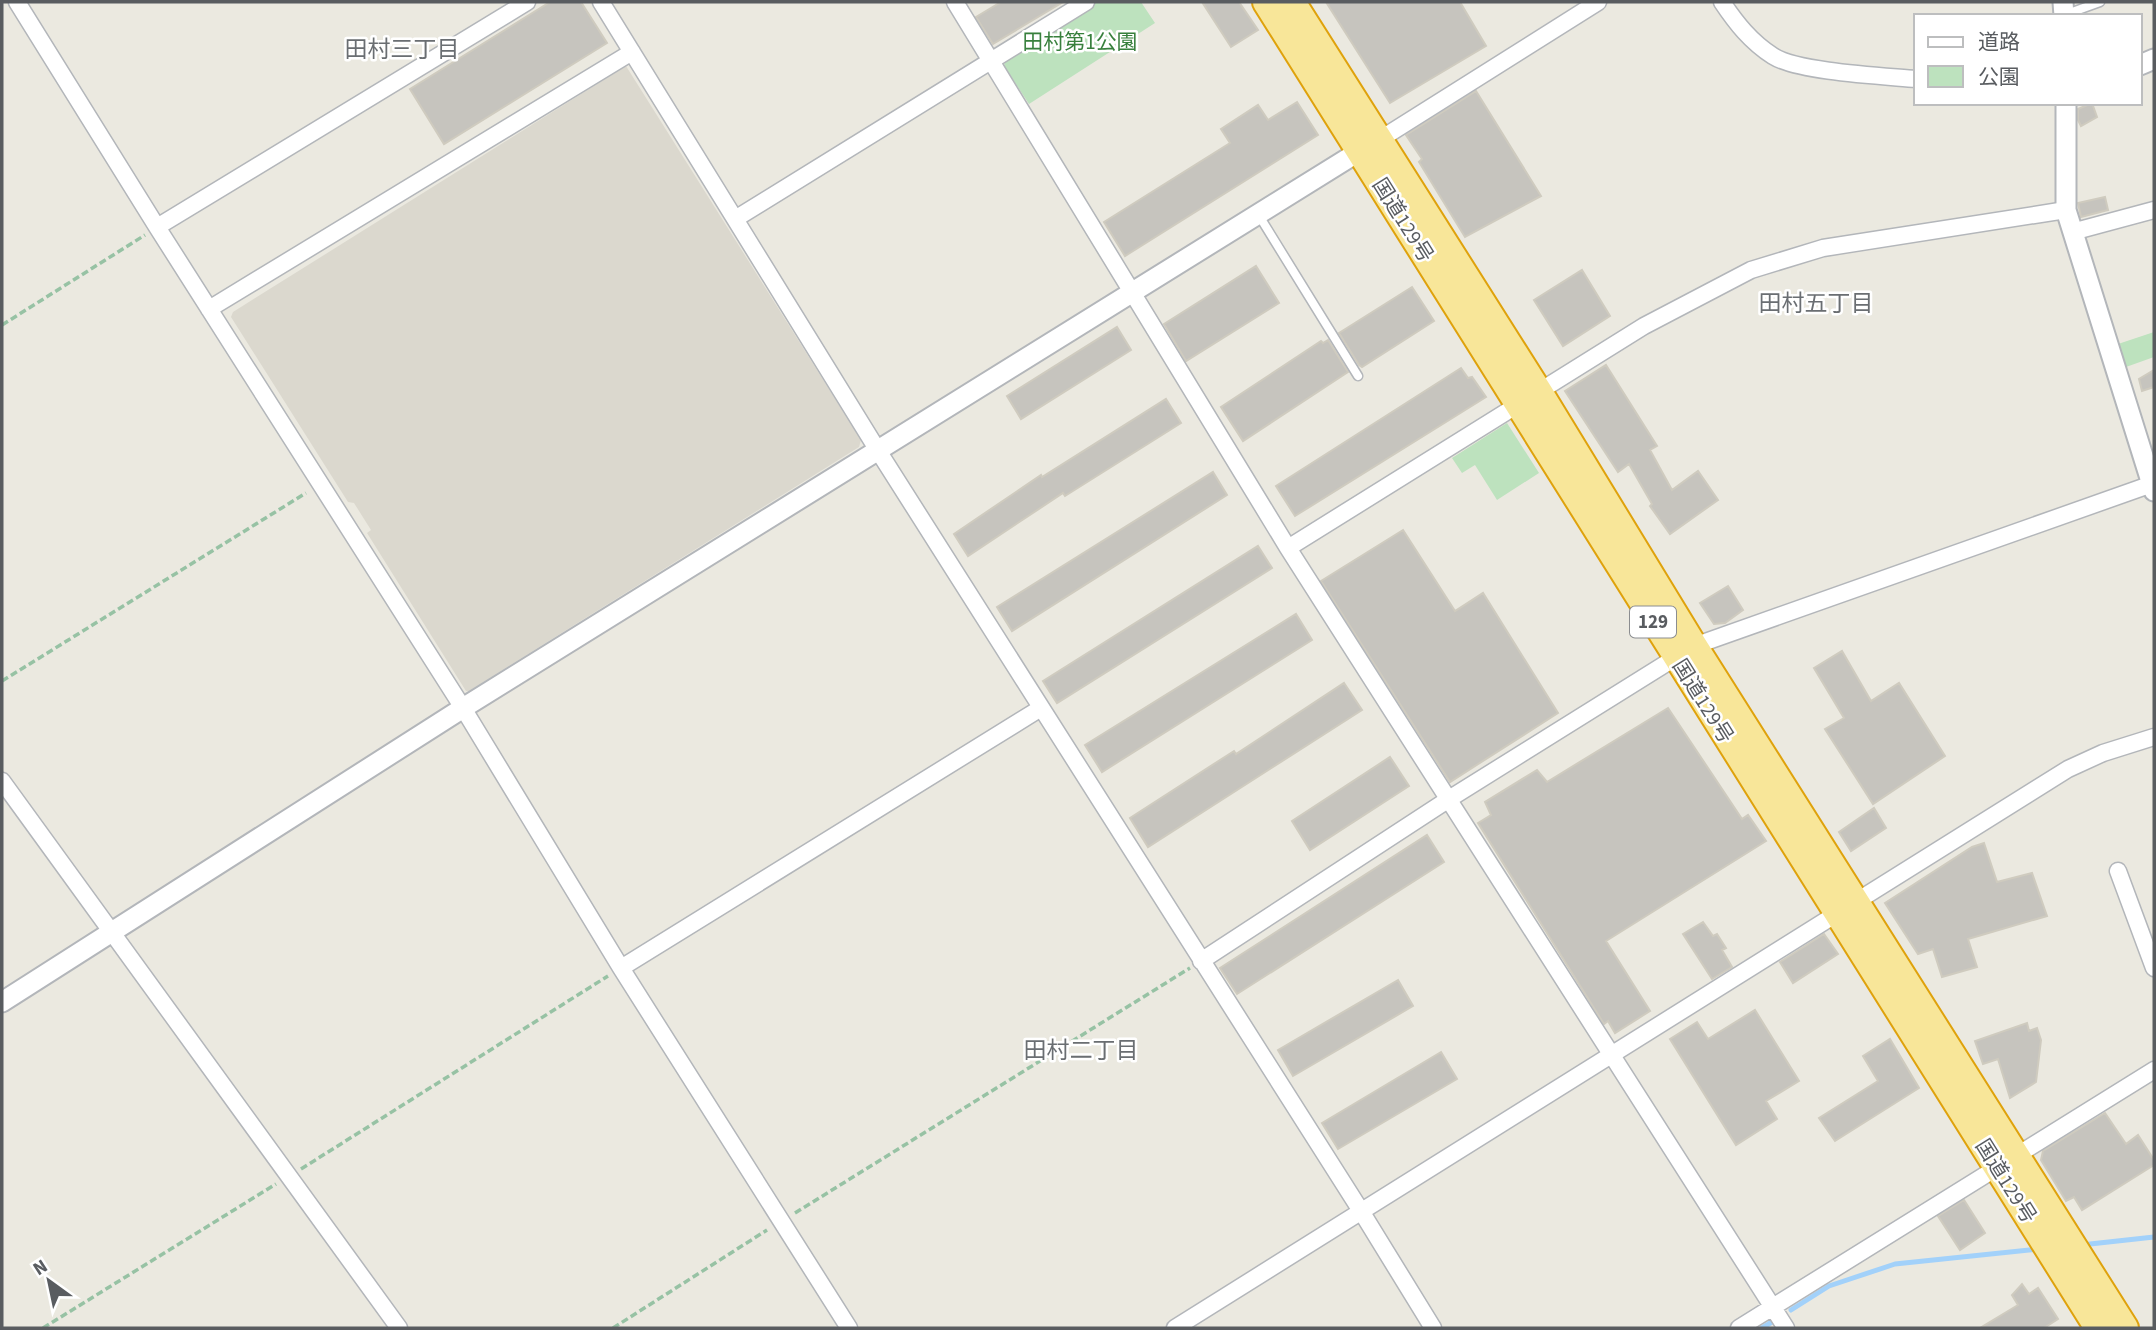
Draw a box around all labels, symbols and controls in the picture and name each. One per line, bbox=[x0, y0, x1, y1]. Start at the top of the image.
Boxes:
legend bbox=[1914, 14, 2142, 105]
park label: 田村第1公園 bbox=[1022, 27, 1138, 57]
text: 道路 bbox=[1978, 27, 2020, 57]
district label: 田村三丁目 bbox=[345, 33, 460, 66]
text: 公園 bbox=[1978, 62, 2020, 92]
street label: 国道129号 bbox=[1365, 172, 1441, 268]
district label: 田村五丁目 bbox=[1759, 287, 1874, 320]
road number: 129 bbox=[1630, 607, 1676, 638]
street label: 国道129号 bbox=[1665, 653, 1741, 749]
district label: 田村二丁目 bbox=[1024, 1034, 1139, 1067]
street label: 国道129号 bbox=[1968, 1133, 2044, 1229]
north arrow bbox=[14, 1246, 84, 1316]
text: N bbox=[28, 1253, 53, 1283]

